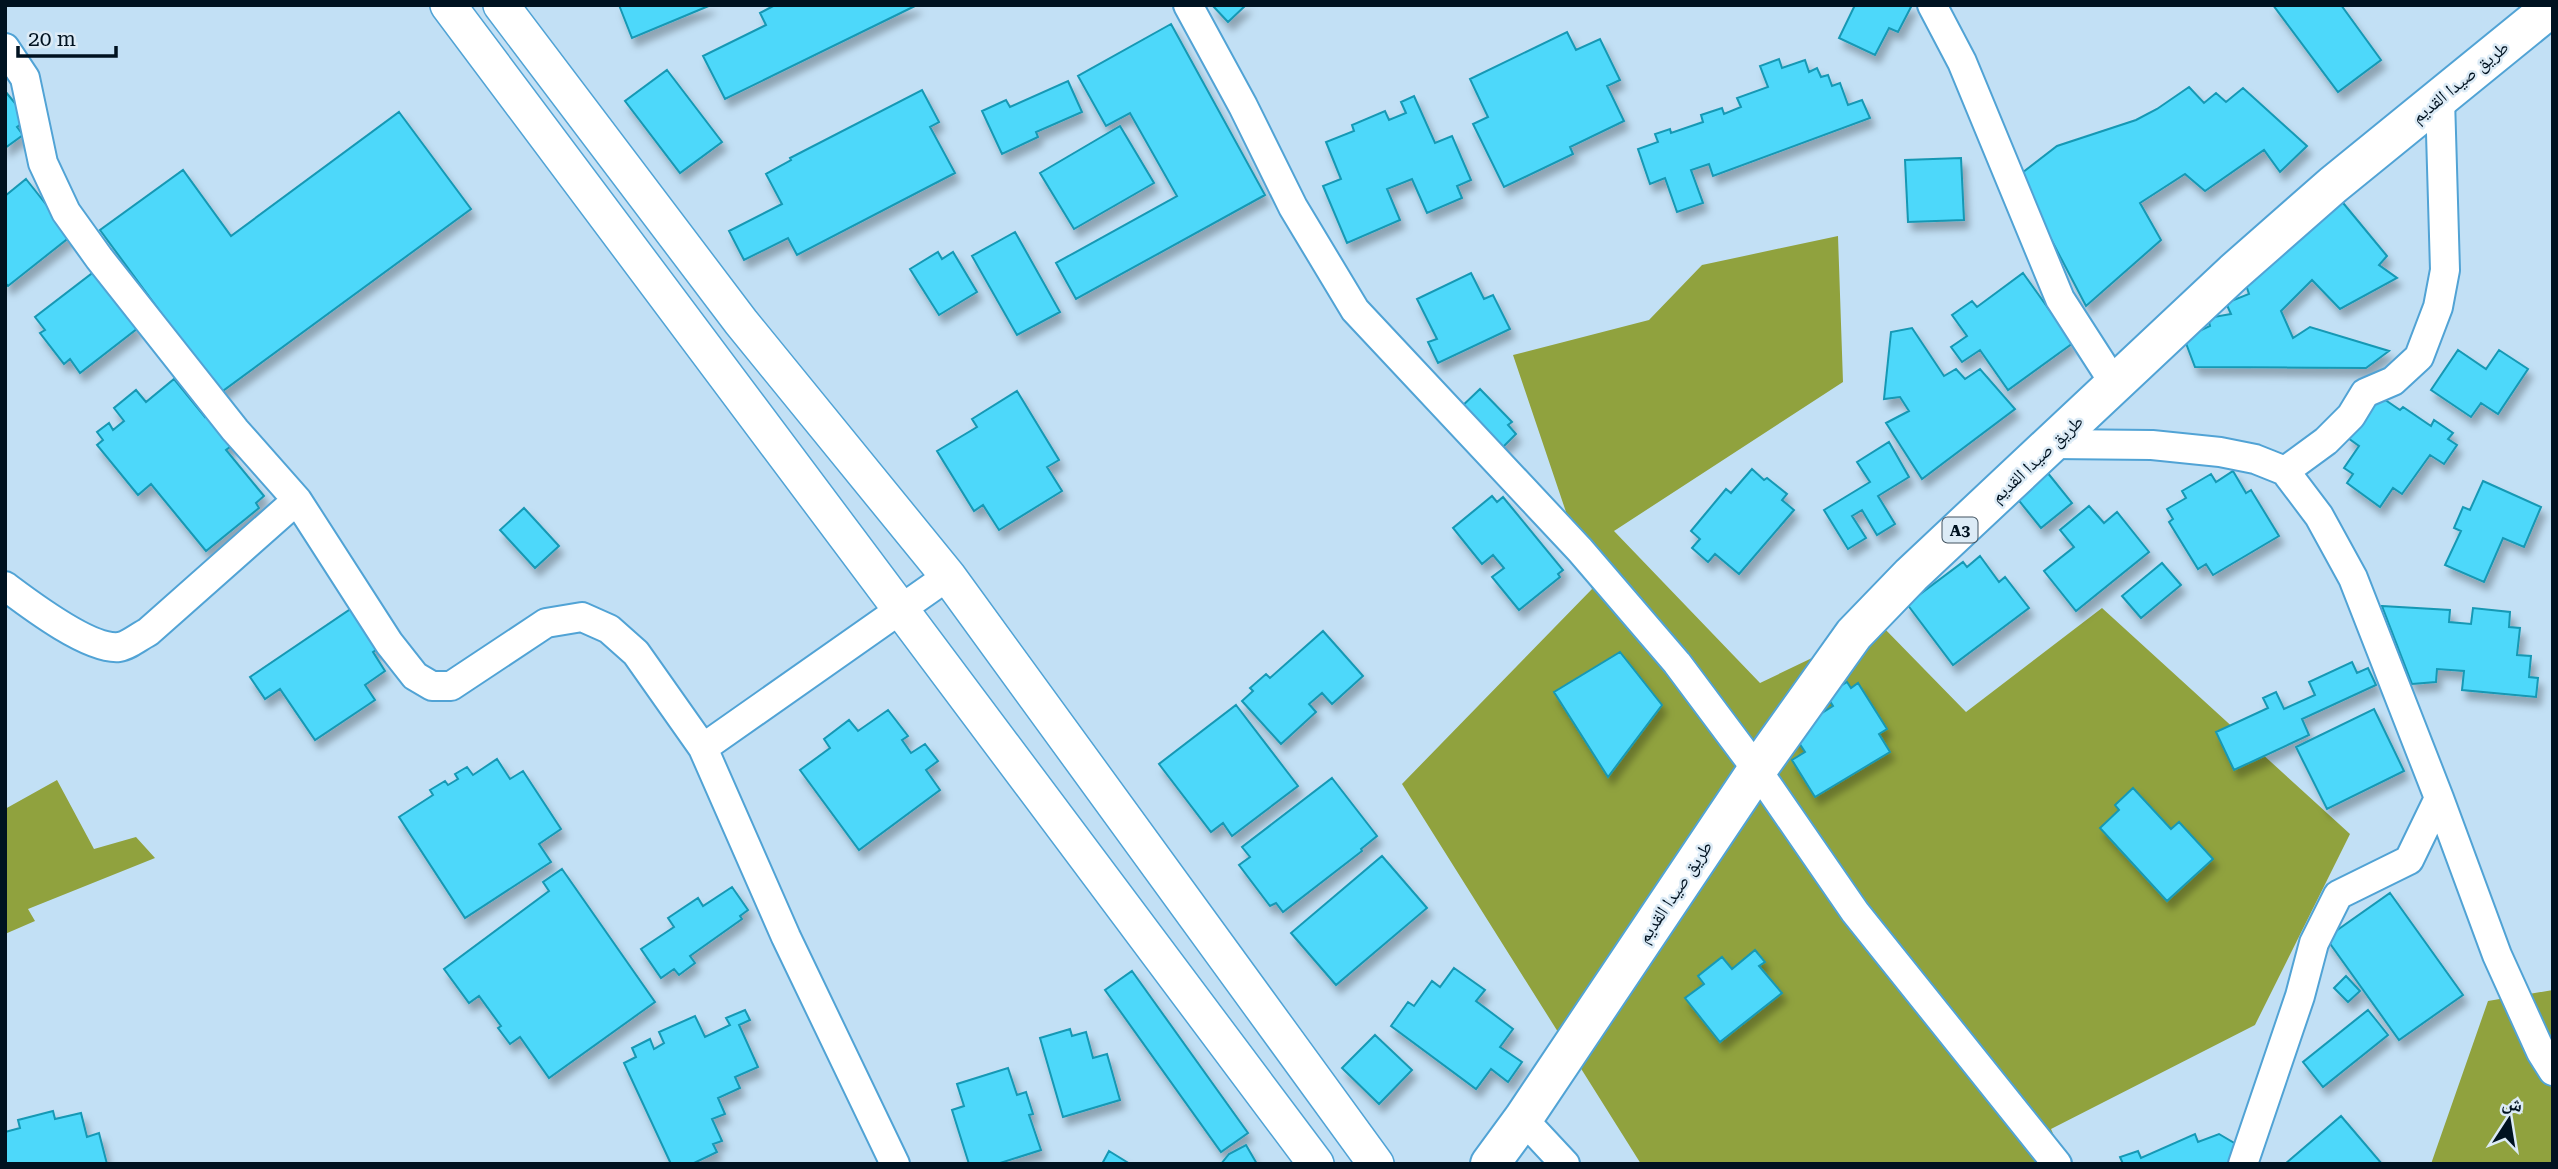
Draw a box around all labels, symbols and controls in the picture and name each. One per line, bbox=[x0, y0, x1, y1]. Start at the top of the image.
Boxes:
scale bar bbox=[18, 14, 116, 58]
text: 20 m bbox=[28, 27, 76, 51]
street label: طريق صيدا القديم bbox=[2407, 36, 2514, 129]
street label: طريق صيدا القديم bbox=[1986, 410, 2089, 508]
road number: A3 bbox=[1942, 517, 1978, 542]
street label: طريق صيدا القديم bbox=[1633, 837, 1718, 948]
north arrow bbox=[2474, 1085, 2544, 1155]
text: ش bbox=[2500, 1091, 2525, 1117]

